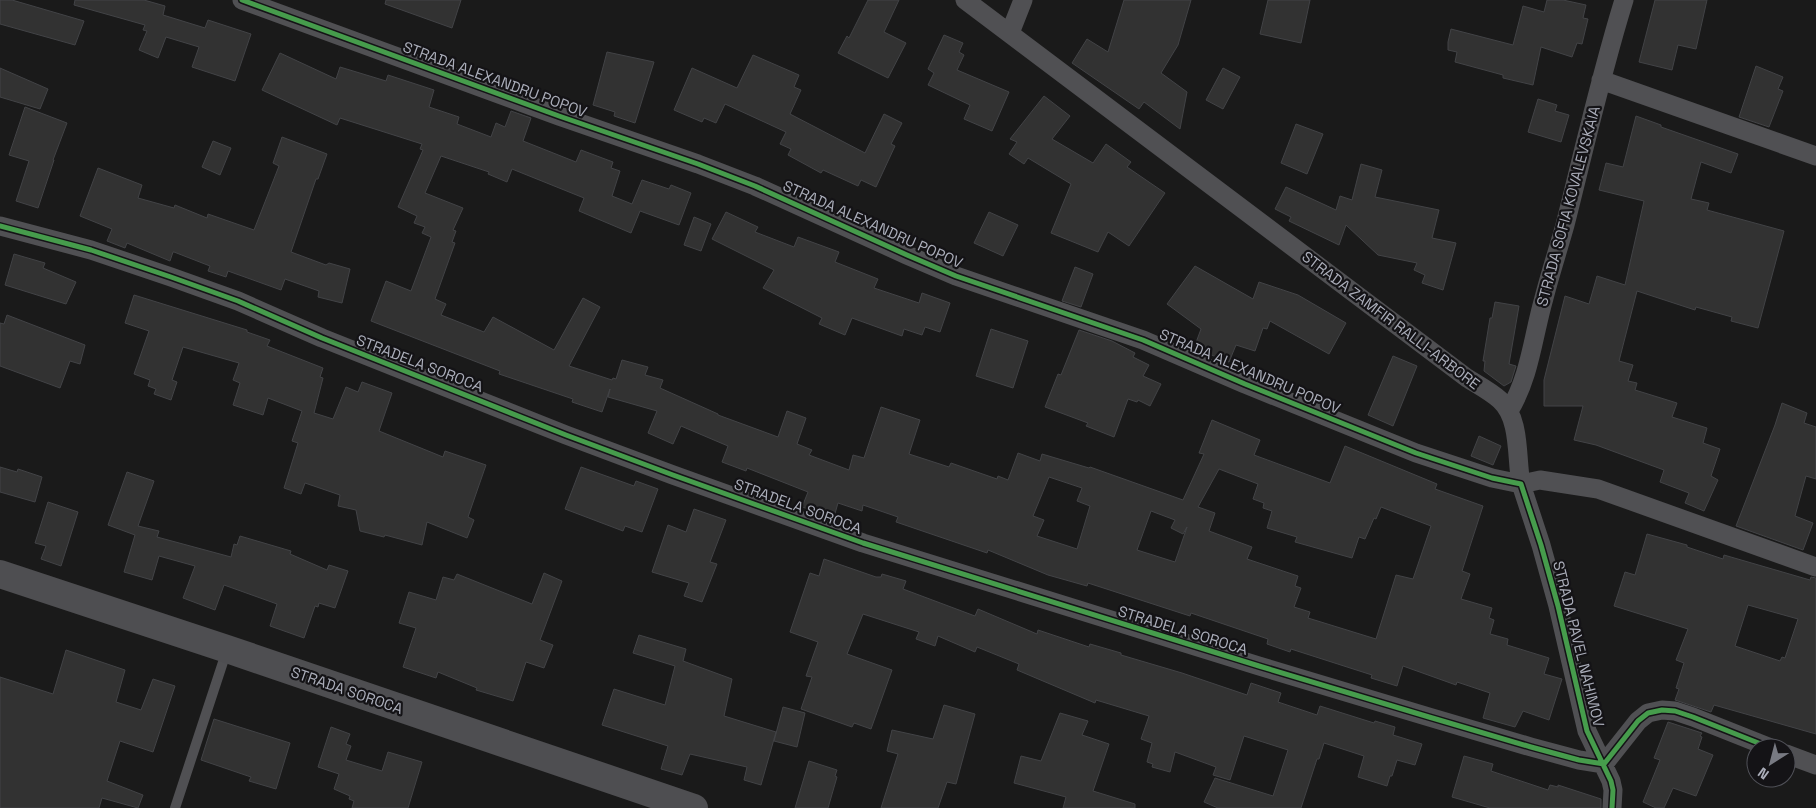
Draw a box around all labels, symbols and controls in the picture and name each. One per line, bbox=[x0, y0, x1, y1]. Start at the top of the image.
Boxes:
street label: STRADA ALEXANDRU POPOV bbox=[400, 37, 590, 121]
street label: STRADA SOFIA KOVALEVSKAIA bbox=[1532, 103, 1604, 308]
street label: STRADA ALEXANDRU POPOV bbox=[780, 176, 966, 272]
street label: STRADA ZAMFIR RALLI-ARBORE bbox=[1298, 247, 1484, 393]
street label: STRADA ALEXANDRU POPOV bbox=[1157, 324, 1343, 418]
street label: STRADELA SOROCА bbox=[354, 330, 486, 396]
street label: STRADELA SOROCА bbox=[732, 474, 864, 538]
street label: STRADA PAVEL NAHIMOV bbox=[1549, 559, 1609, 729]
street label: STRADELA SOROCА bbox=[1116, 601, 1250, 659]
street label: STRADA SOROCA bbox=[289, 662, 406, 718]
north arrow bbox=[1746, 738, 1796, 788]
text: N bbox=[1754, 763, 1772, 784]

